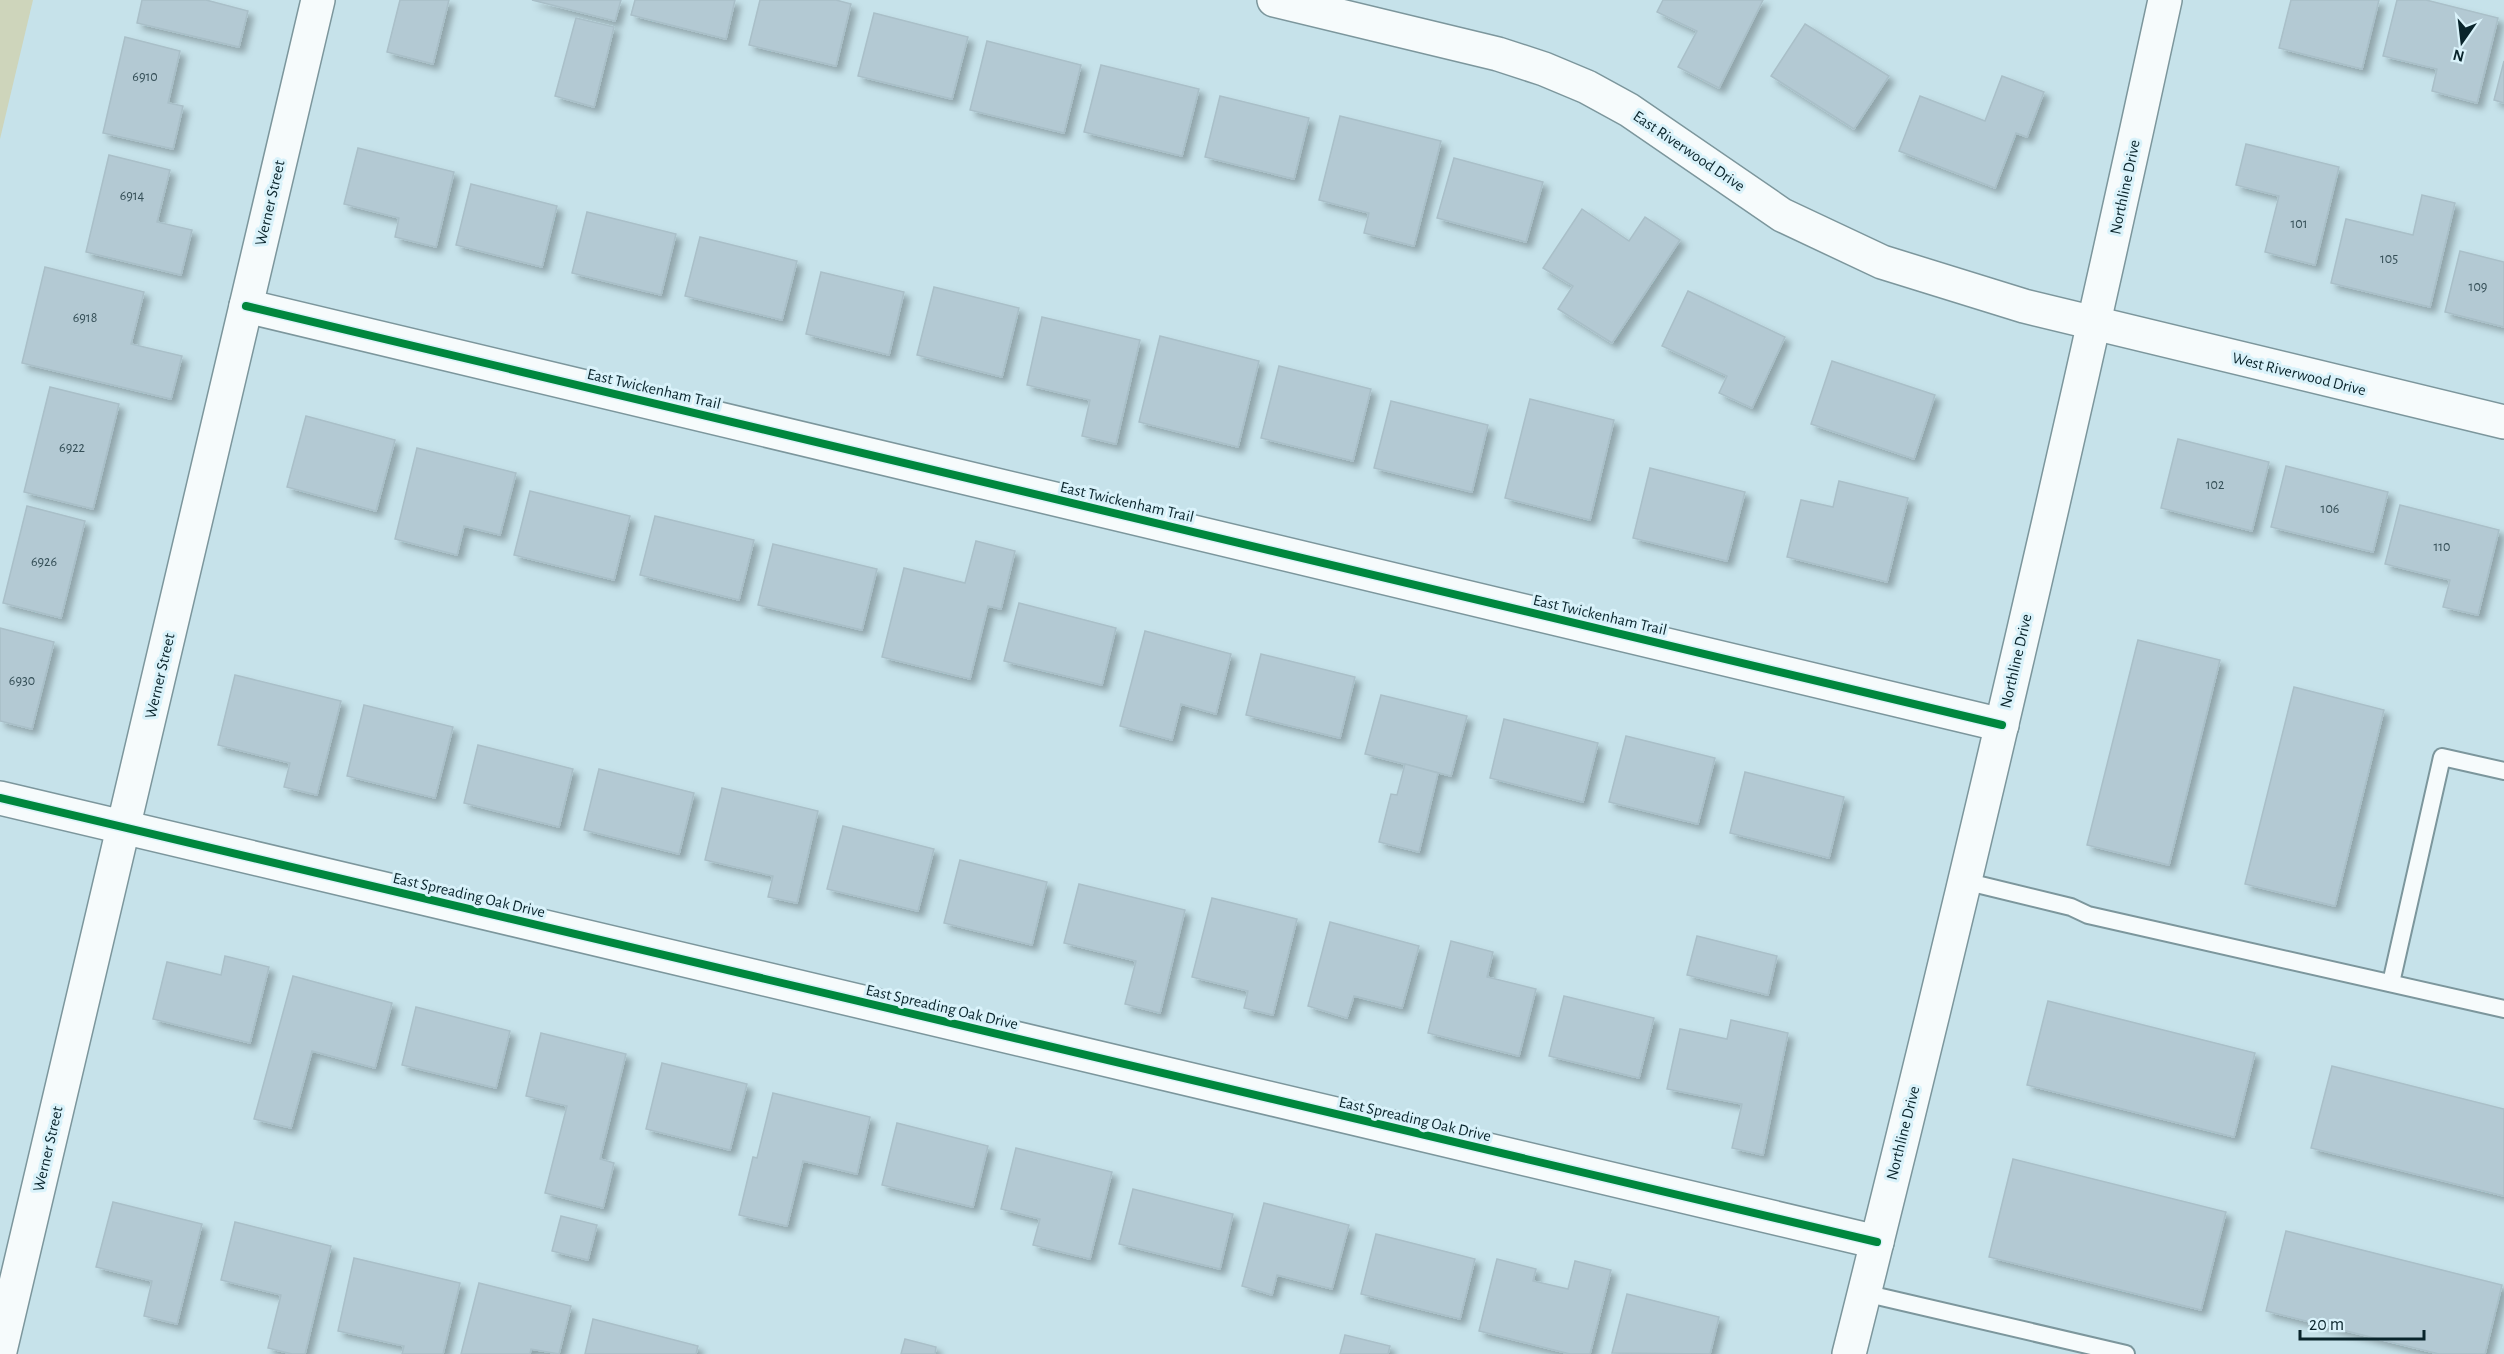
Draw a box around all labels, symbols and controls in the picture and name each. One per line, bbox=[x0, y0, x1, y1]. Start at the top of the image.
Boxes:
north arrow bbox=[2432, 12, 2492, 72]
text: N bbox=[2451, 46, 2466, 65]
house number: 6910 bbox=[132, 70, 158, 84]
street label: East Riverwood Drive bbox=[1630, 108, 1748, 194]
street label: Northline Drive bbox=[2107, 138, 2143, 236]
street label: Werner Street bbox=[252, 159, 288, 247]
house number: 6914 bbox=[120, 189, 145, 203]
house number: 101 bbox=[2290, 217, 2308, 231]
house number: 105 bbox=[2380, 252, 2398, 266]
house number: 109 bbox=[2469, 280, 2487, 294]
house number: 6918 bbox=[73, 311, 97, 325]
street label: West Riverwood Drive bbox=[2231, 350, 2367, 398]
street label: East Twickenham Trail bbox=[586, 366, 722, 412]
house number: 6922 bbox=[59, 441, 85, 455]
house number: 102 bbox=[2206, 478, 2224, 492]
street label: East Twickenham Trail bbox=[1059, 479, 1195, 525]
house number: 106 bbox=[2321, 502, 2339, 516]
house number: 110 bbox=[2433, 540, 2451, 554]
house number: 6926 bbox=[31, 555, 57, 569]
street label: East Twickenham Trail bbox=[1532, 592, 1668, 638]
street label: Northline Drive bbox=[1997, 612, 2035, 710]
street label: Werner Street bbox=[142, 632, 178, 720]
house number: 6930 bbox=[9, 674, 35, 688]
street label: East Spreading Oak Drive bbox=[391, 870, 547, 920]
street label: East Spreading Oak Drive bbox=[864, 982, 1020, 1032]
street label: Northline Drive bbox=[1884, 1084, 1922, 1182]
street label: East Spreading Oak Drive bbox=[1337, 1094, 1493, 1144]
street label: Werner Street bbox=[30, 1105, 66, 1193]
scale bar bbox=[2300, 1303, 2424, 1341]
text: 20 m bbox=[2309, 1316, 2344, 1334]

